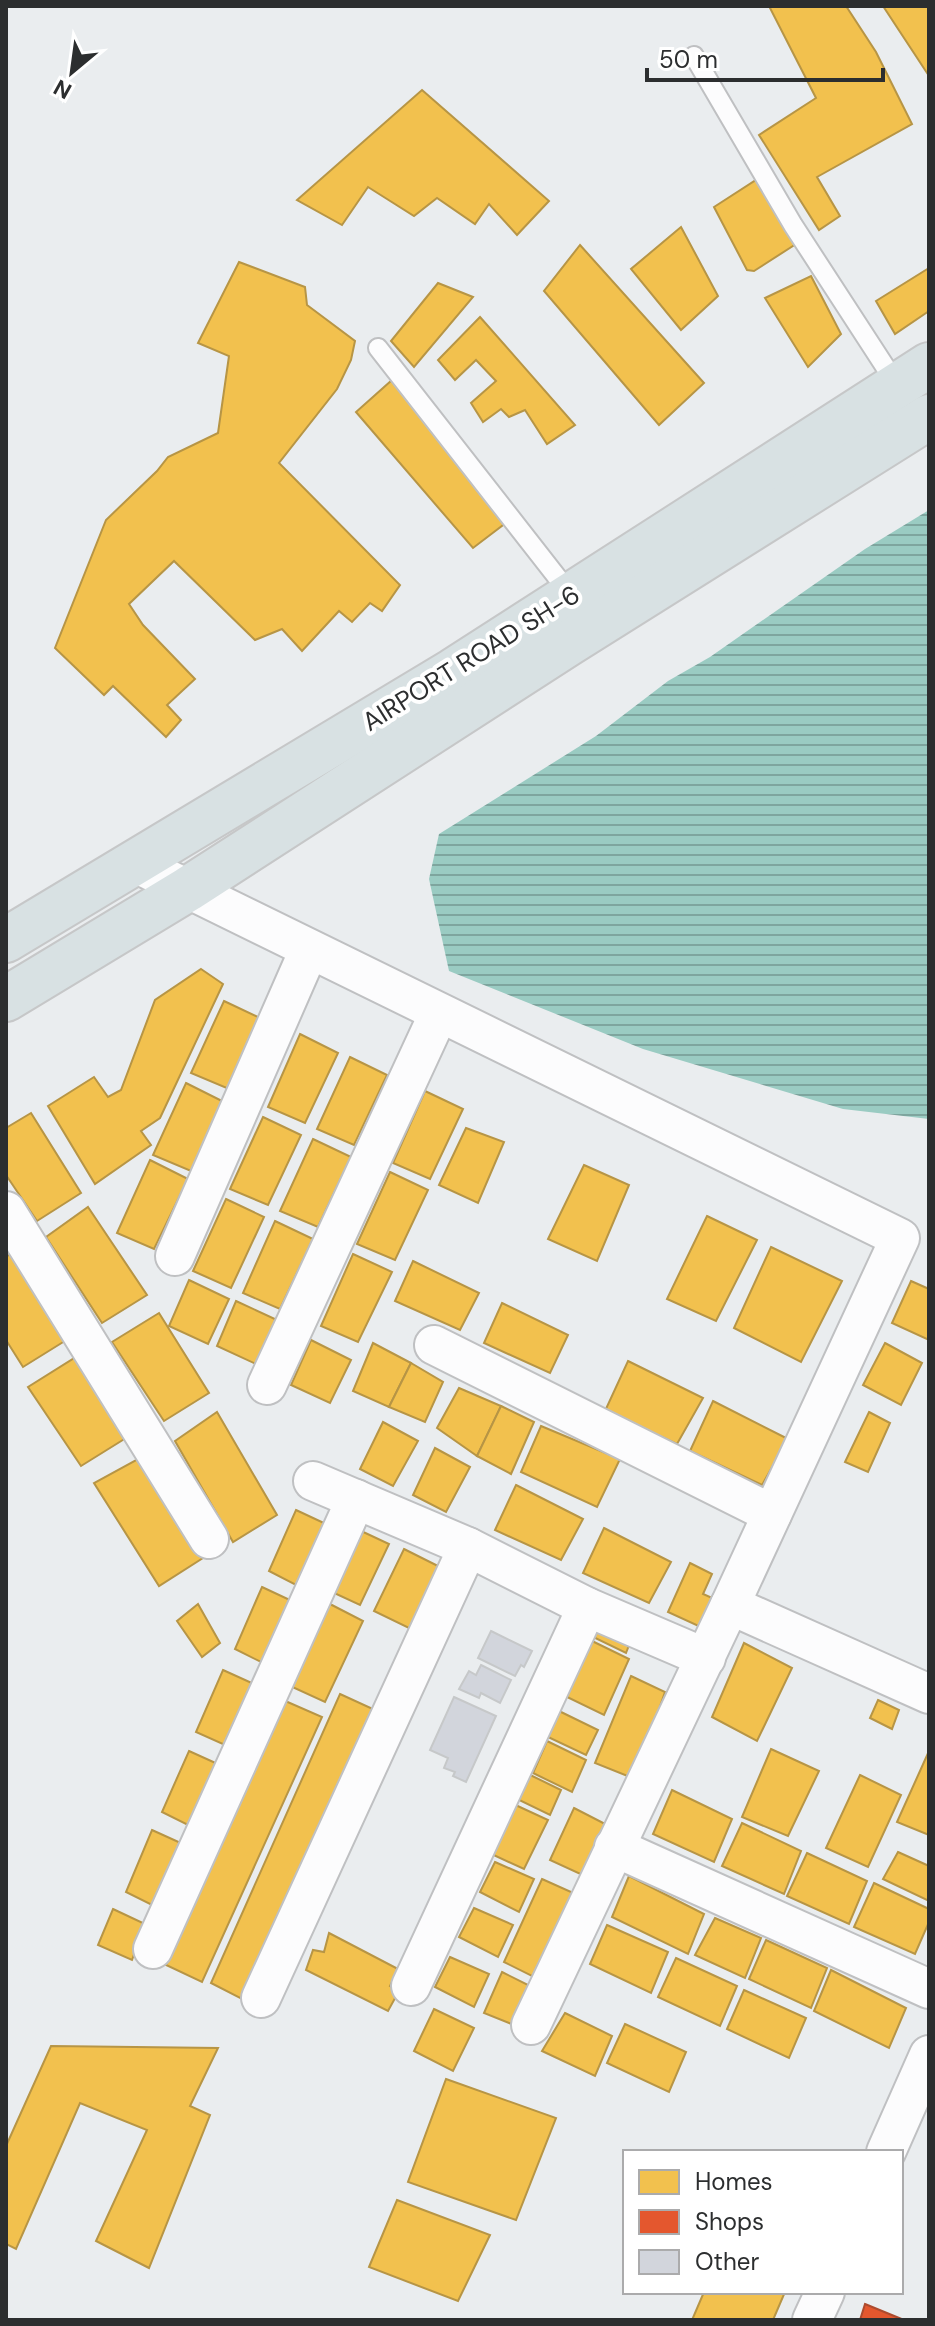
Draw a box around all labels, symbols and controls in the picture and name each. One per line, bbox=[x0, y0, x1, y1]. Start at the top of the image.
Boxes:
north arrow bbox=[32, 32, 112, 112]
scale bar bbox=[647, 32, 883, 82]
text: 50 m bbox=[659, 44, 718, 75]
text: N bbox=[48, 72, 77, 106]
street label: AIRPORT ROAD SH-6 bbox=[356, 577, 586, 739]
legend bbox=[623, 2150, 903, 2294]
text: Homes bbox=[695, 2166, 773, 2197]
text: Shops bbox=[695, 2206, 764, 2237]
text: Other bbox=[695, 2246, 759, 2277]

